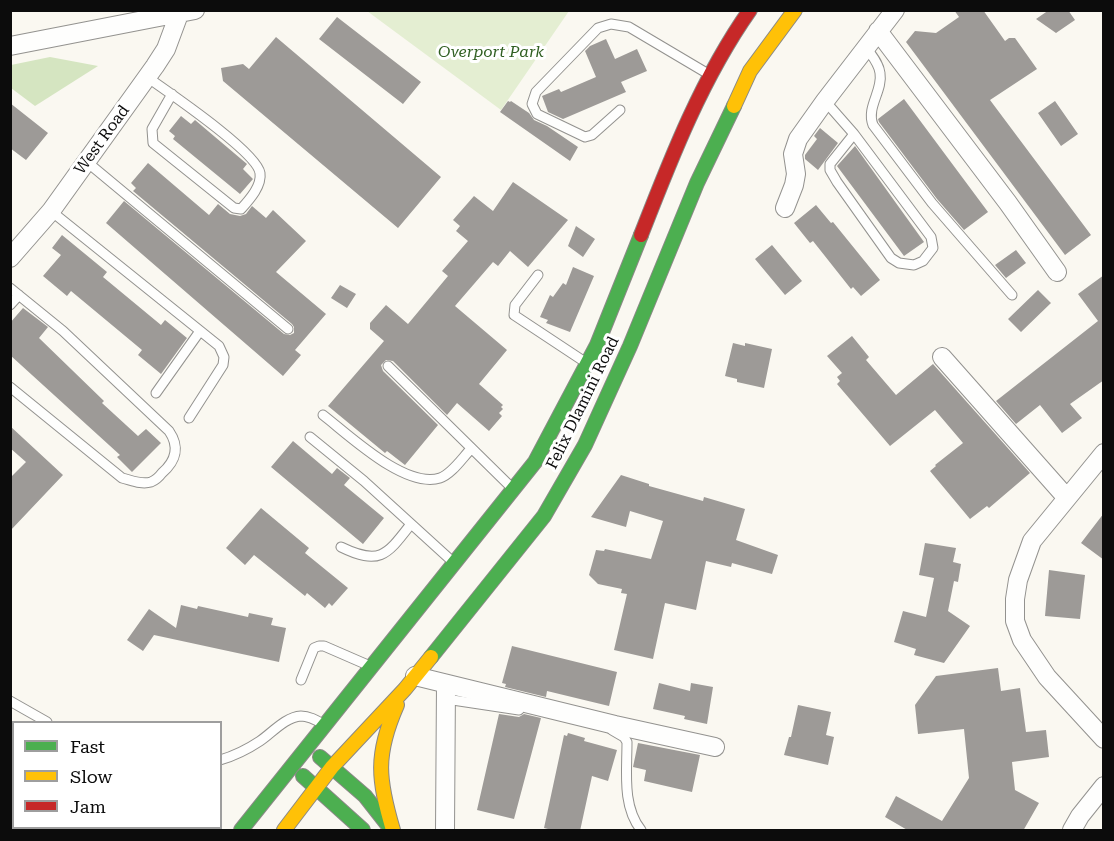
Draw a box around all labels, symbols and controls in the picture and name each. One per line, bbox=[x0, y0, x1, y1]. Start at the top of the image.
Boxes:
park label: Overport Park bbox=[438, 42, 544, 62]
street label: West Road bbox=[70, 101, 134, 179]
street label: Felix Dlamini Road bbox=[543, 333, 623, 473]
legend bbox=[12, 721, 222, 829]
text: Fast bbox=[70, 736, 105, 757]
text: Slow bbox=[70, 766, 112, 787]
text: Jam bbox=[70, 796, 106, 817]

